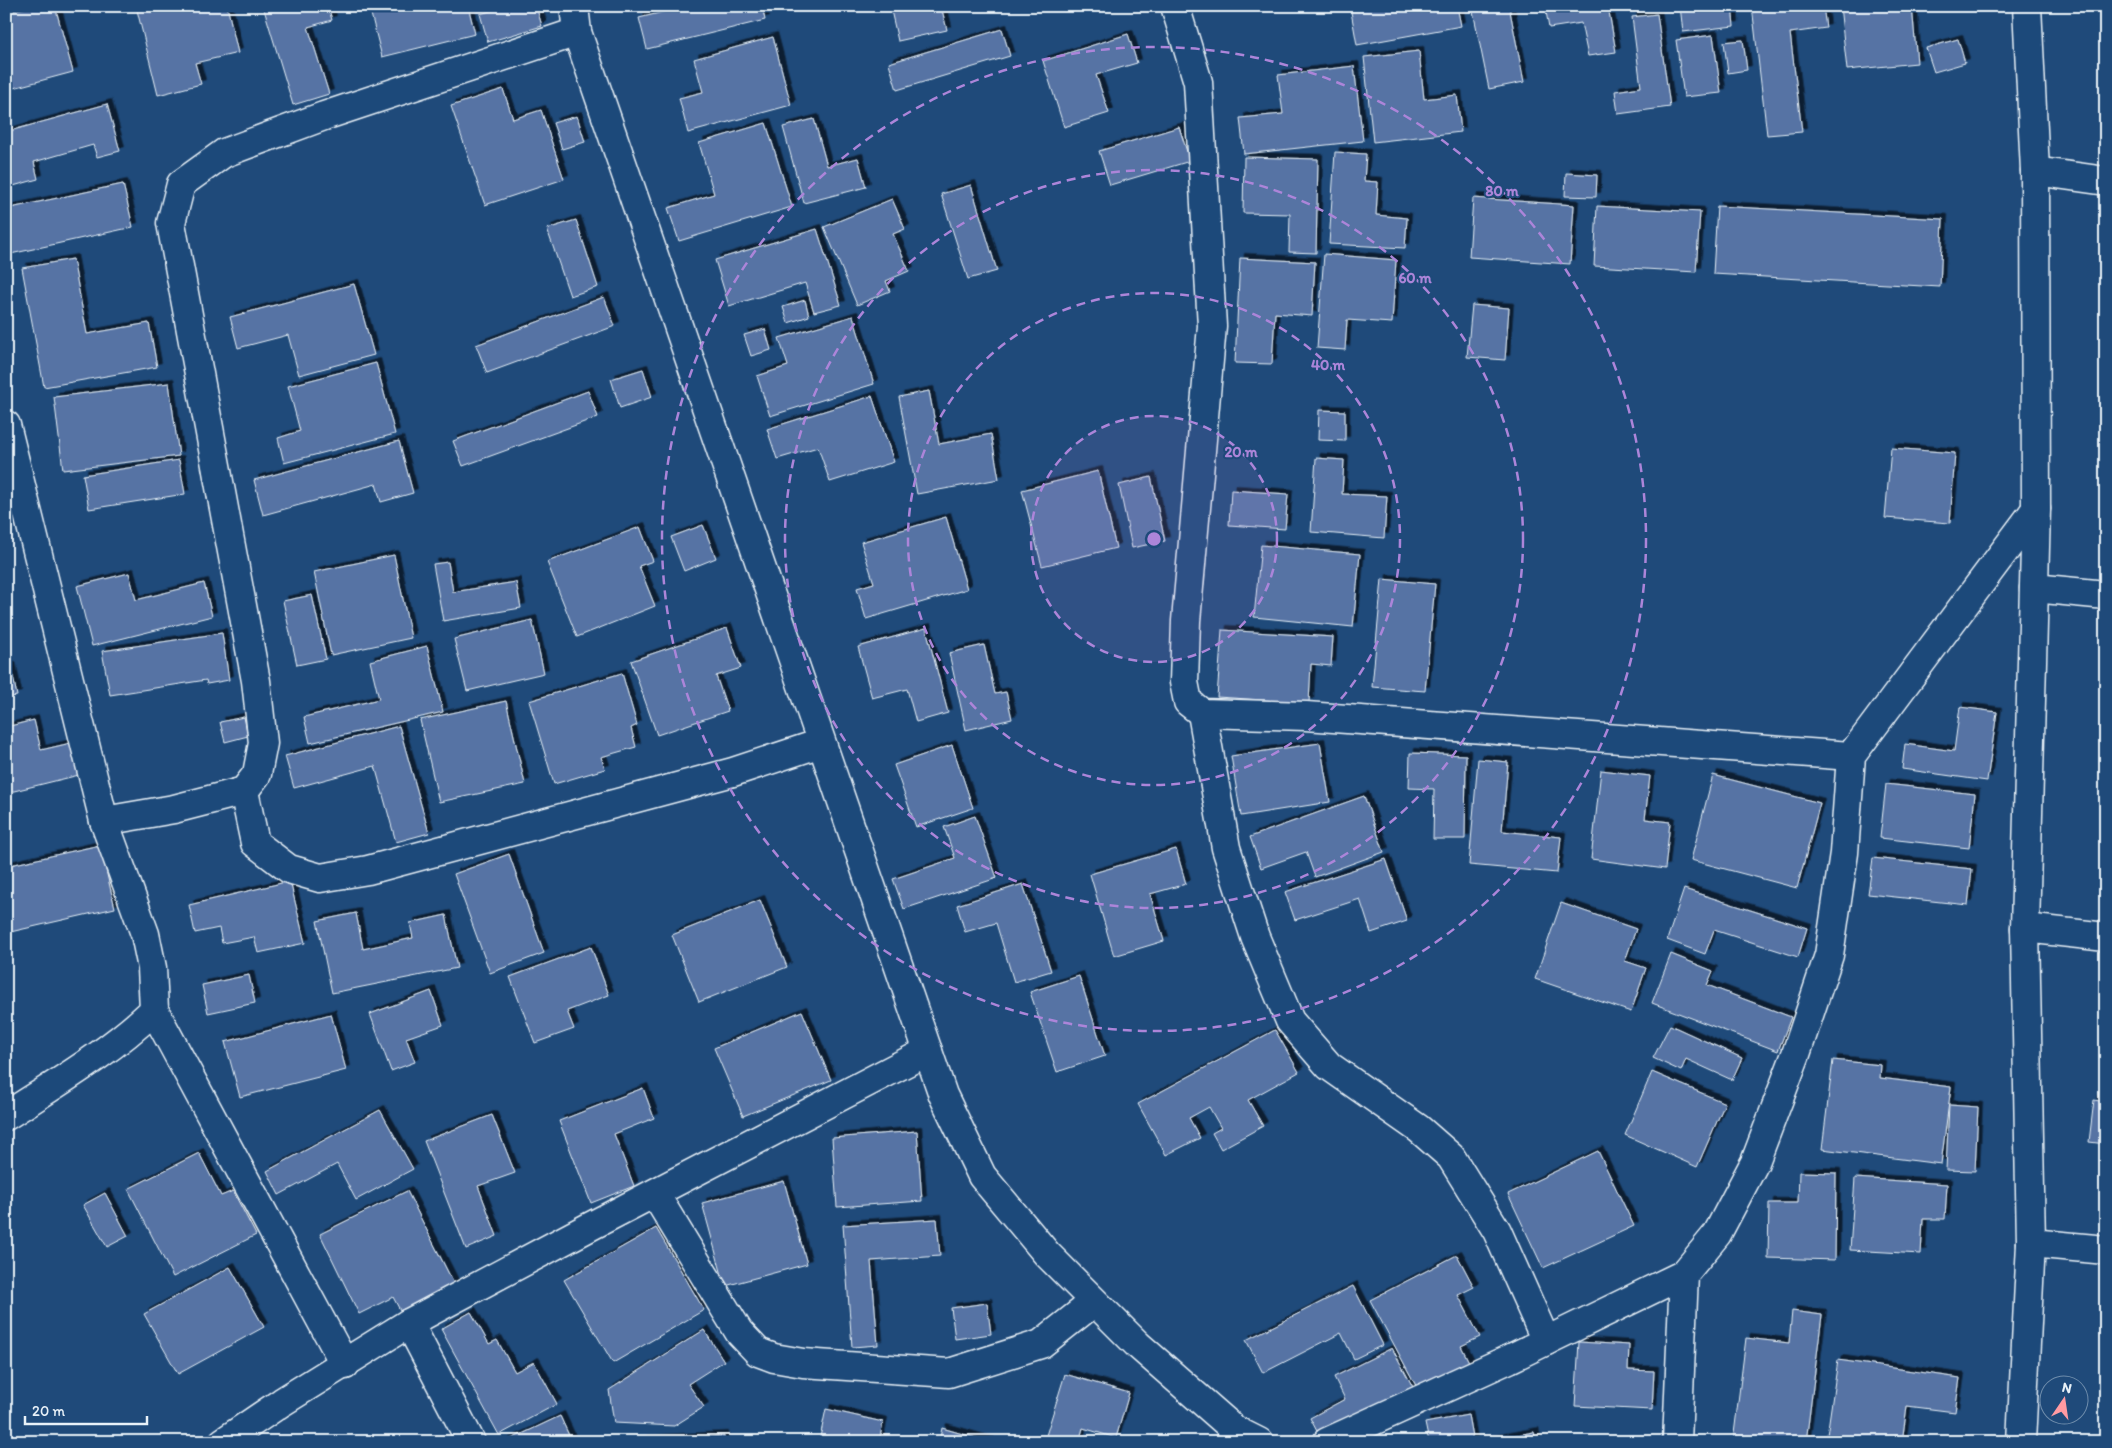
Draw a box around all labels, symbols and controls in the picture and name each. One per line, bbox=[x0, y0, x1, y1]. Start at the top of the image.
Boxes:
text: 80 m bbox=[1485, 182, 1519, 200]
text: 60 m bbox=[1398, 269, 1432, 287]
text: 40 m bbox=[1311, 356, 1346, 374]
text: 20 m bbox=[1224, 443, 1258, 461]
centre of rings bbox=[1145, 530, 1163, 548]
north arrow bbox=[2040, 1376, 2090, 1426]
text: N bbox=[2060, 1378, 2073, 1397]
scale bar bbox=[25, 1393, 148, 1425]
text: 20 m bbox=[32, 1402, 66, 1420]

